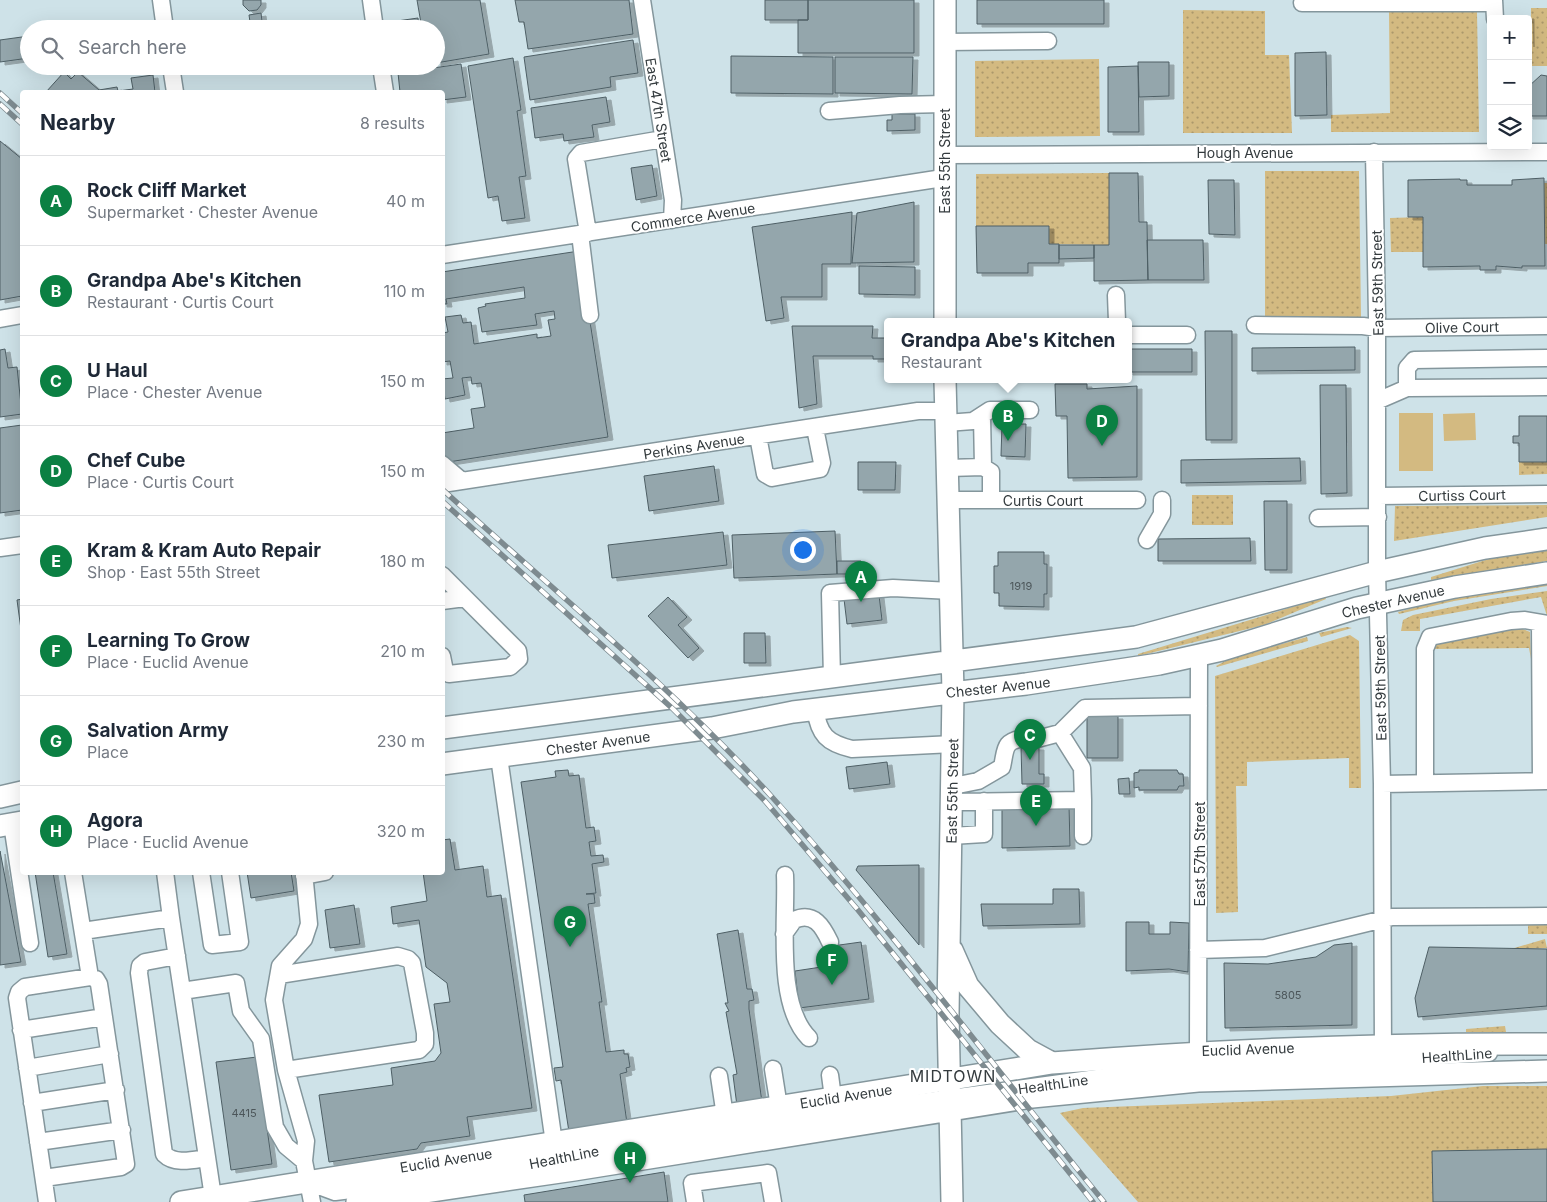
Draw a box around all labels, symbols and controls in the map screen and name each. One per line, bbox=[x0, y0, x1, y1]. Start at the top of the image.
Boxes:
map controls bbox=[1487, 15, 1532, 150]
button: + bbox=[1487, 15, 1532, 60]
search box bbox=[20, 20, 445, 75]
icon: search bbox=[38, 34, 66, 62]
text: Search here bbox=[78, 36, 187, 59]
street label: East 47th Street bbox=[642, 57, 676, 164]
button: − bbox=[1487, 60, 1532, 105]
button: layers bbox=[1487, 105, 1532, 150]
street label: East 55th Street bbox=[936, 108, 953, 214]
text: Nearby bbox=[40, 110, 115, 135]
text: 8 results bbox=[360, 113, 425, 133]
street label: Hough Avenue bbox=[1196, 144, 1294, 161]
text: Rock Cliff Market bbox=[87, 179, 246, 202]
text: A bbox=[50, 191, 62, 211]
text: 40 m bbox=[386, 191, 425, 211]
street label: Commerce Avenue bbox=[630, 199, 756, 235]
text: Supermarket · Chester Avenue bbox=[87, 202, 318, 222]
street label: East 59th Street bbox=[1368, 230, 1386, 336]
text: Grandpa Abe's Kitchen bbox=[87, 269, 302, 292]
text: B bbox=[51, 281, 61, 301]
text: 110 m bbox=[383, 281, 425, 301]
text: Restaurant · Curtis Court bbox=[87, 292, 274, 312]
popup bbox=[884, 318, 1132, 383]
street label: Olive Court bbox=[1425, 318, 1500, 336]
text: Grandpa Abe's Kitchen bbox=[901, 329, 1115, 352]
text: Restaurant bbox=[901, 352, 982, 372]
text: U Haul bbox=[87, 359, 148, 382]
text: C bbox=[50, 371, 62, 391]
text: 150 m bbox=[380, 371, 425, 391]
text: Place · Chester Avenue bbox=[87, 382, 262, 402]
pin: B bbox=[992, 400, 1024, 441]
pin: D bbox=[1086, 405, 1118, 446]
street label: Perkins Avenue bbox=[642, 430, 746, 462]
text: Chef Cube bbox=[87, 449, 185, 472]
text: D bbox=[50, 461, 62, 481]
text: 150 m bbox=[380, 461, 425, 481]
text: Place · Curtis Court bbox=[87, 472, 234, 492]
street label: Curtiss Court bbox=[1418, 486, 1506, 504]
street label: Curtis Court bbox=[1003, 492, 1084, 509]
your location bbox=[790, 537, 816, 563]
text: Kram & Kram Auto Repair bbox=[87, 539, 321, 562]
text: E bbox=[51, 551, 61, 571]
text: 180 m bbox=[380, 551, 425, 571]
pin: A bbox=[845, 561, 877, 602]
text: Shop · East 55th Street bbox=[87, 562, 260, 582]
house number: 1919 bbox=[1010, 579, 1032, 593]
street label: Chester Avenue bbox=[1340, 581, 1446, 621]
text: Learning To Grow bbox=[87, 629, 250, 652]
street label: East 59th Street bbox=[1371, 635, 1389, 741]
text: F bbox=[51, 641, 61, 661]
text: 210 m bbox=[380, 641, 425, 661]
text: Place · Euclid Avenue bbox=[87, 652, 249, 672]
street label: Chester Avenue bbox=[945, 673, 1051, 701]
text: Salvation Army bbox=[87, 719, 229, 742]
pin: C bbox=[1014, 719, 1046, 760]
street label: Chester Avenue bbox=[545, 727, 651, 759]
text: G bbox=[50, 731, 62, 751]
text: 230 m bbox=[377, 731, 425, 751]
street label: East 55th Street bbox=[943, 738, 961, 844]
text: Place bbox=[87, 742, 129, 762]
pin: E bbox=[1020, 785, 1052, 826]
street label: East 57th Street bbox=[1191, 801, 1208, 906]
text: Agora bbox=[87, 809, 143, 832]
text: H bbox=[50, 821, 62, 841]
text: 320 m bbox=[377, 821, 425, 841]
text: Place · Euclid Avenue bbox=[87, 832, 249, 852]
pin: G bbox=[554, 906, 586, 947]
pin: F bbox=[816, 944, 848, 985]
house number: 5805 bbox=[1274, 988, 1302, 1002]
street label: Euclid Avenue bbox=[1201, 1039, 1295, 1059]
street label: HealthLine bbox=[1421, 1044, 1493, 1066]
district label: MIDTOWN bbox=[910, 1066, 996, 1086]
street label: HealthLine bbox=[1017, 1071, 1089, 1097]
street label: Euclid Avenue bbox=[799, 1080, 893, 1112]
house number: 4415 bbox=[231, 1106, 257, 1120]
street label: HealthLine bbox=[528, 1142, 600, 1172]
pin: H bbox=[614, 1142, 646, 1183]
street label: Euclid Avenue bbox=[399, 1144, 493, 1176]

